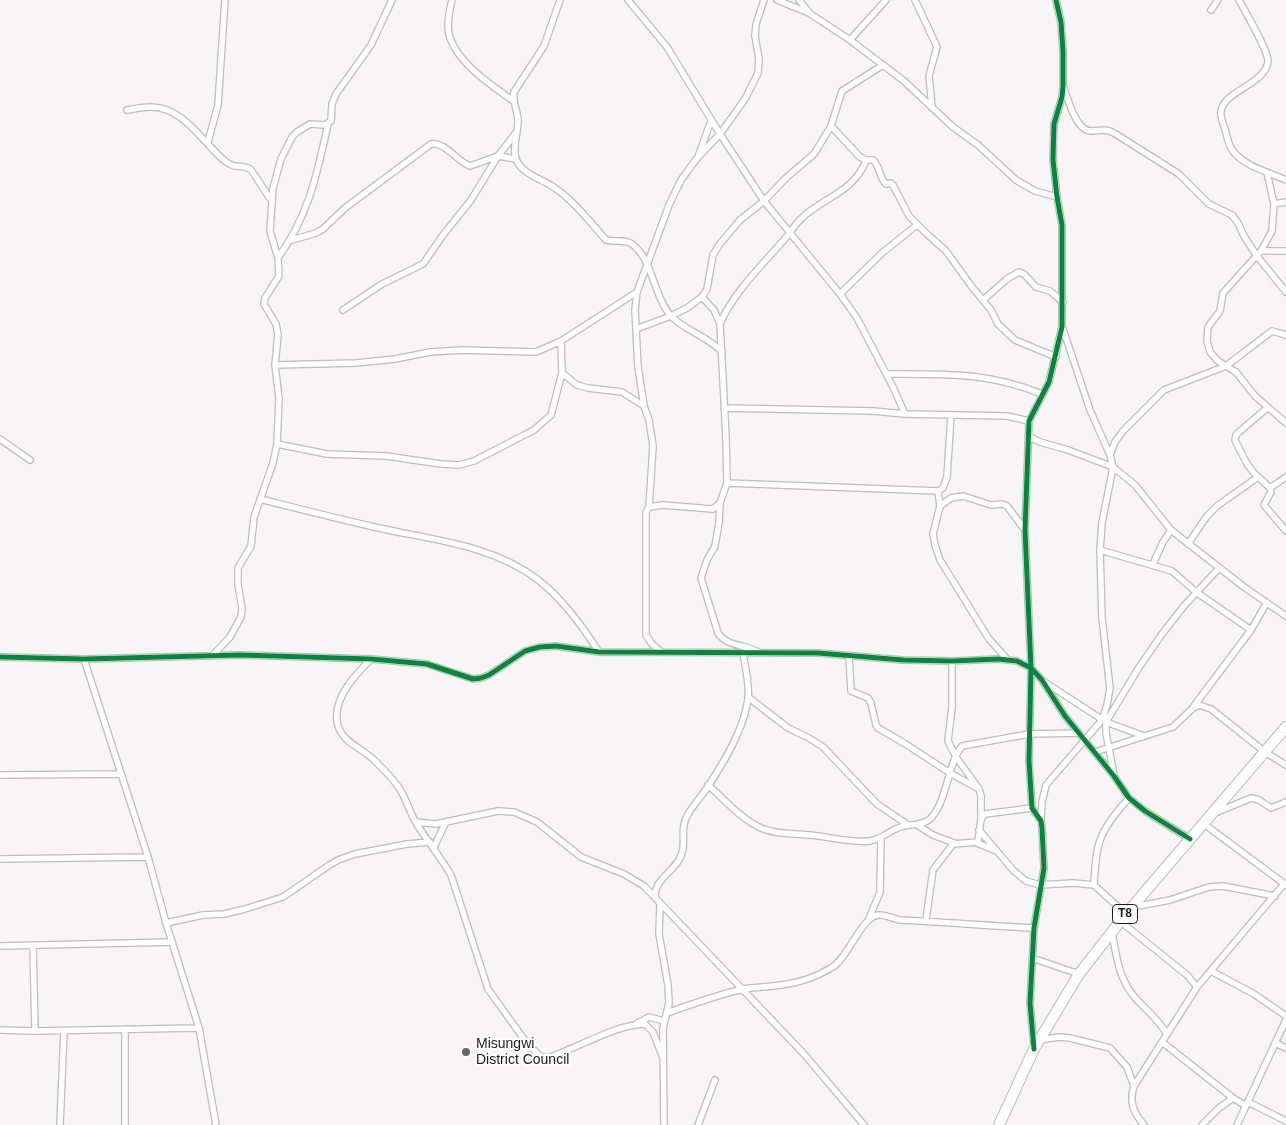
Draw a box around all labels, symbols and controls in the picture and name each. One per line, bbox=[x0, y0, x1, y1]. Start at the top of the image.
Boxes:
road number: T8 bbox=[1112, 904, 1138, 924]
place label: Misungwi District Council bbox=[476, 1036, 569, 1068]
marker: Misungwi District Council bbox=[460, 1046, 472, 1058]

